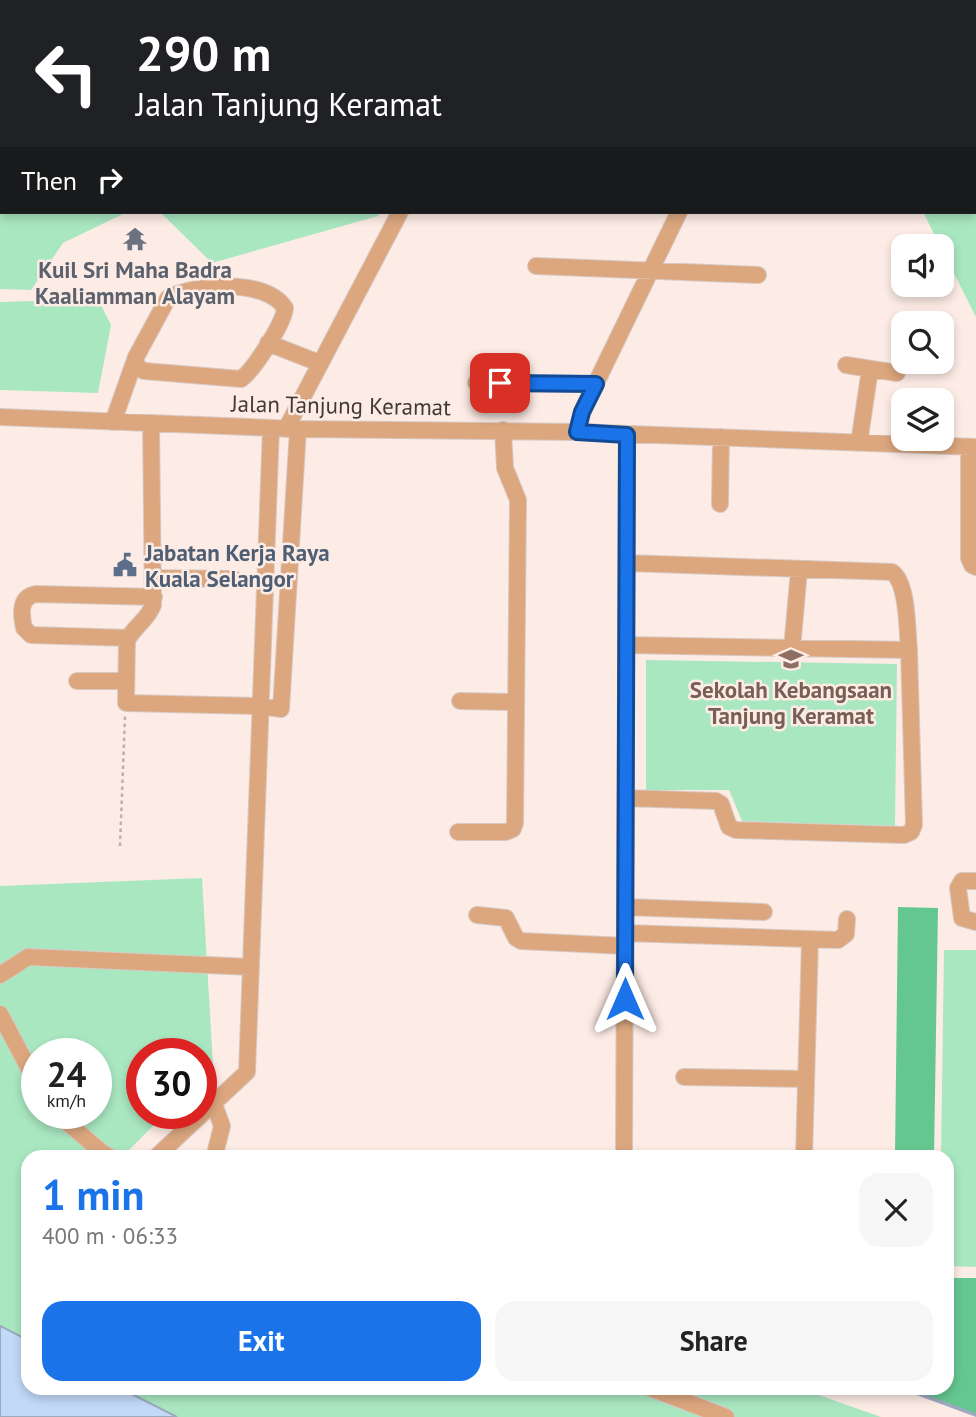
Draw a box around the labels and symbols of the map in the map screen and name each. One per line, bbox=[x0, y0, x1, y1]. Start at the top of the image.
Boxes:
temple icon: Kuil Sri Maha Badra Kaaliamman Alayam bbox=[121, 225, 149, 253]
place label: Kuil Sri Maha Badra Kaaliamman Alayam bbox=[35, 255, 235, 310]
pin bbox=[470, 353, 530, 413]
street label: Jalan Tanjung Keramat bbox=[230, 389, 451, 421]
place label: Jabatan Kerja Raya Kuala Selangor bbox=[144, 538, 330, 593]
public building icon: Jabatan Kerja Raya Kuala Selangor bbox=[111, 551, 139, 579]
school or university icon: Sekolah Kebangsaan Tanjung Keramat bbox=[777, 645, 805, 673]
place label: Sekolah Kebangsaan Tanjung Keramat bbox=[690, 675, 892, 730]
position arrow bbox=[588, 962, 662, 1036]
speed limit sign: 30 bbox=[126, 1038, 217, 1129]

